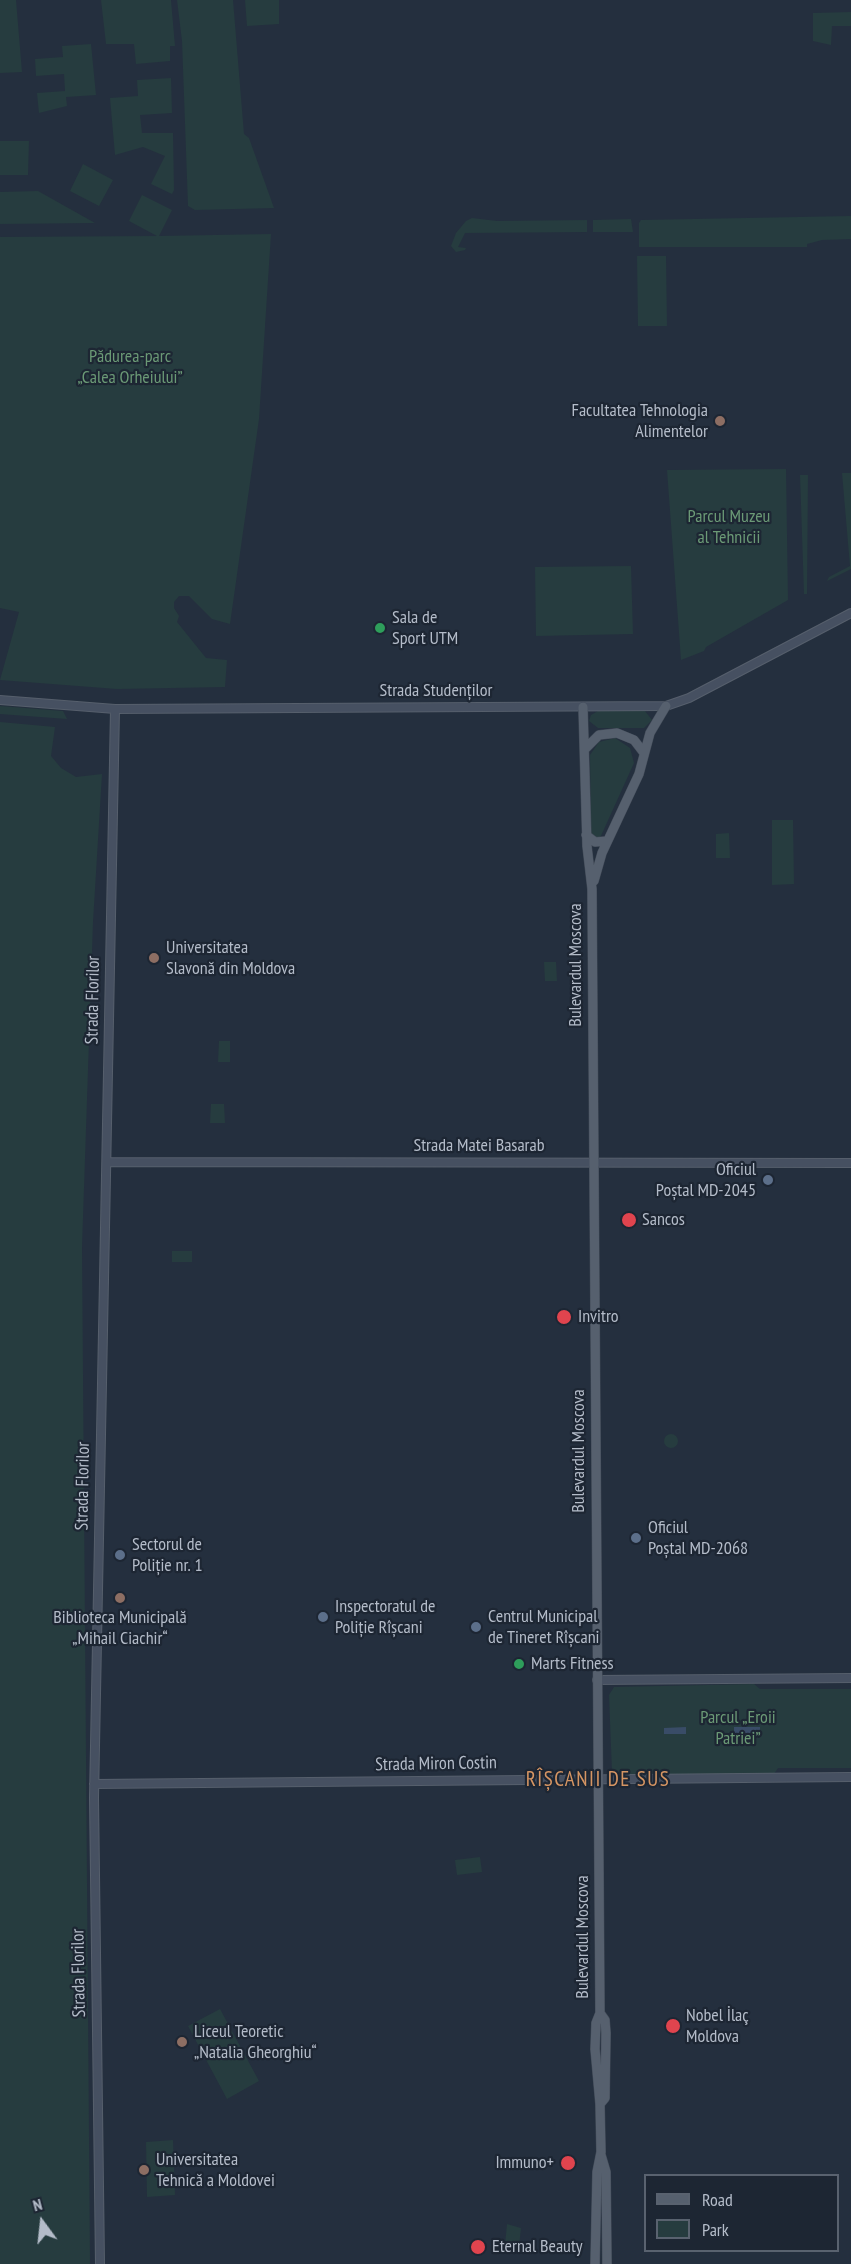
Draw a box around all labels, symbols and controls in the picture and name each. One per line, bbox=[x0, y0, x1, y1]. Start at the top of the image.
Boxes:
park label: Pădurea-parc „Calea Orheiului” bbox=[77, 346, 183, 388]
place label: Facultatea Tehnologia Alimentelor bbox=[571, 400, 708, 442]
marker: Facultatea Tehnologia Alimentelor bbox=[713, 414, 727, 428]
park label: Parcul Muzeu al Tehnicii bbox=[688, 506, 770, 548]
place label: Sala de Sport UTM bbox=[392, 607, 458, 650]
marker: Sala de Sport UTM bbox=[373, 621, 387, 635]
street label: Strada Studenților bbox=[380, 680, 492, 702]
street label: Bulevardul Moscova bbox=[565, 903, 587, 1027]
place label: Universitatea Slavonă din Moldova bbox=[166, 937, 295, 980]
marker: Universitatea Slavonă din Moldova bbox=[147, 951, 161, 965]
street label: Strada Florilor bbox=[81, 955, 105, 1045]
street label: Strada Matei Basarab bbox=[413, 1135, 545, 1157]
place label: Oficiul Poștal MD-2045 bbox=[656, 1159, 756, 1202]
marker: Oficiul Poștal MD-2045 bbox=[761, 1173, 775, 1187]
place label: Sancos bbox=[642, 1209, 685, 1231]
marker: Sancos bbox=[620, 1211, 638, 1229]
place label: Invitro bbox=[578, 1306, 619, 1328]
marker: Invitro bbox=[555, 1308, 573, 1326]
street label: Bulevardul Moscova bbox=[568, 1389, 590, 1513]
street label: Strada Florilor bbox=[71, 1441, 95, 1531]
place label: Oficiul Poștal MD-2068 bbox=[648, 1517, 748, 1559]
marker: Oficiul Poștal MD-2068 bbox=[629, 1531, 643, 1545]
place label: Sectorul de Poliție nr. 1 bbox=[132, 1534, 203, 1576]
marker: Sectorul de Poliție nr. 1 bbox=[113, 1548, 127, 1562]
marker: Biblioteca Municipală „Mihail Ciachir“ bbox=[113, 1591, 127, 1605]
place label: Inspectoratul de Poliție Rîșcani bbox=[335, 1596, 435, 1638]
place label: Centrul Municipal de Tineret Rîșcani bbox=[488, 1606, 600, 1648]
place label: Biblioteca Municipală „Mihail Ciachir“ bbox=[53, 1607, 187, 1650]
marker: Inspectoratul de Poliție Rîșcani bbox=[316, 1610, 330, 1624]
marker: Centrul Municipal de Tineret Rîșcani bbox=[469, 1620, 483, 1634]
place label: Marts Fitness bbox=[531, 1653, 614, 1675]
marker: Marts Fitness bbox=[512, 1657, 526, 1671]
park label: Parcul „Eroii Patriei” bbox=[700, 1707, 776, 1750]
street label: Strada Miron Costin bbox=[375, 1752, 497, 1776]
district label: RÎȘCANII DE SUS bbox=[526, 1767, 670, 1793]
street label: Bulevardul Moscova bbox=[572, 1875, 594, 1999]
street label: Strada Florilor bbox=[67, 1928, 91, 2018]
place label: Nobel İlaç Moldova bbox=[686, 2005, 749, 2048]
marker: Nobel İlaç Moldova bbox=[664, 2017, 682, 2035]
place label: Liceul Teoretic „Natalia Gheorghiu“ bbox=[194, 2021, 317, 2064]
marker: Liceul Teoretic „Natalia Gheorghiu“ bbox=[175, 2035, 189, 2049]
place label: Universitatea Tehnică a Moldovei bbox=[156, 2149, 275, 2192]
place label: Immuno+ bbox=[495, 2152, 554, 2174]
marker: Immuno+ bbox=[559, 2154, 577, 2172]
marker: Universitatea Tehnică a Moldovei bbox=[137, 2163, 151, 2177]
legend bbox=[644, 2174, 839, 2252]
text: Road bbox=[702, 2188, 733, 2211]
north arrow bbox=[12, 2192, 72, 2252]
text: N bbox=[31, 2194, 44, 2215]
text: Park bbox=[702, 2218, 729, 2241]
place label: Eternal Beauty bbox=[492, 2236, 583, 2258]
marker: Eternal Beauty bbox=[469, 2238, 487, 2256]

